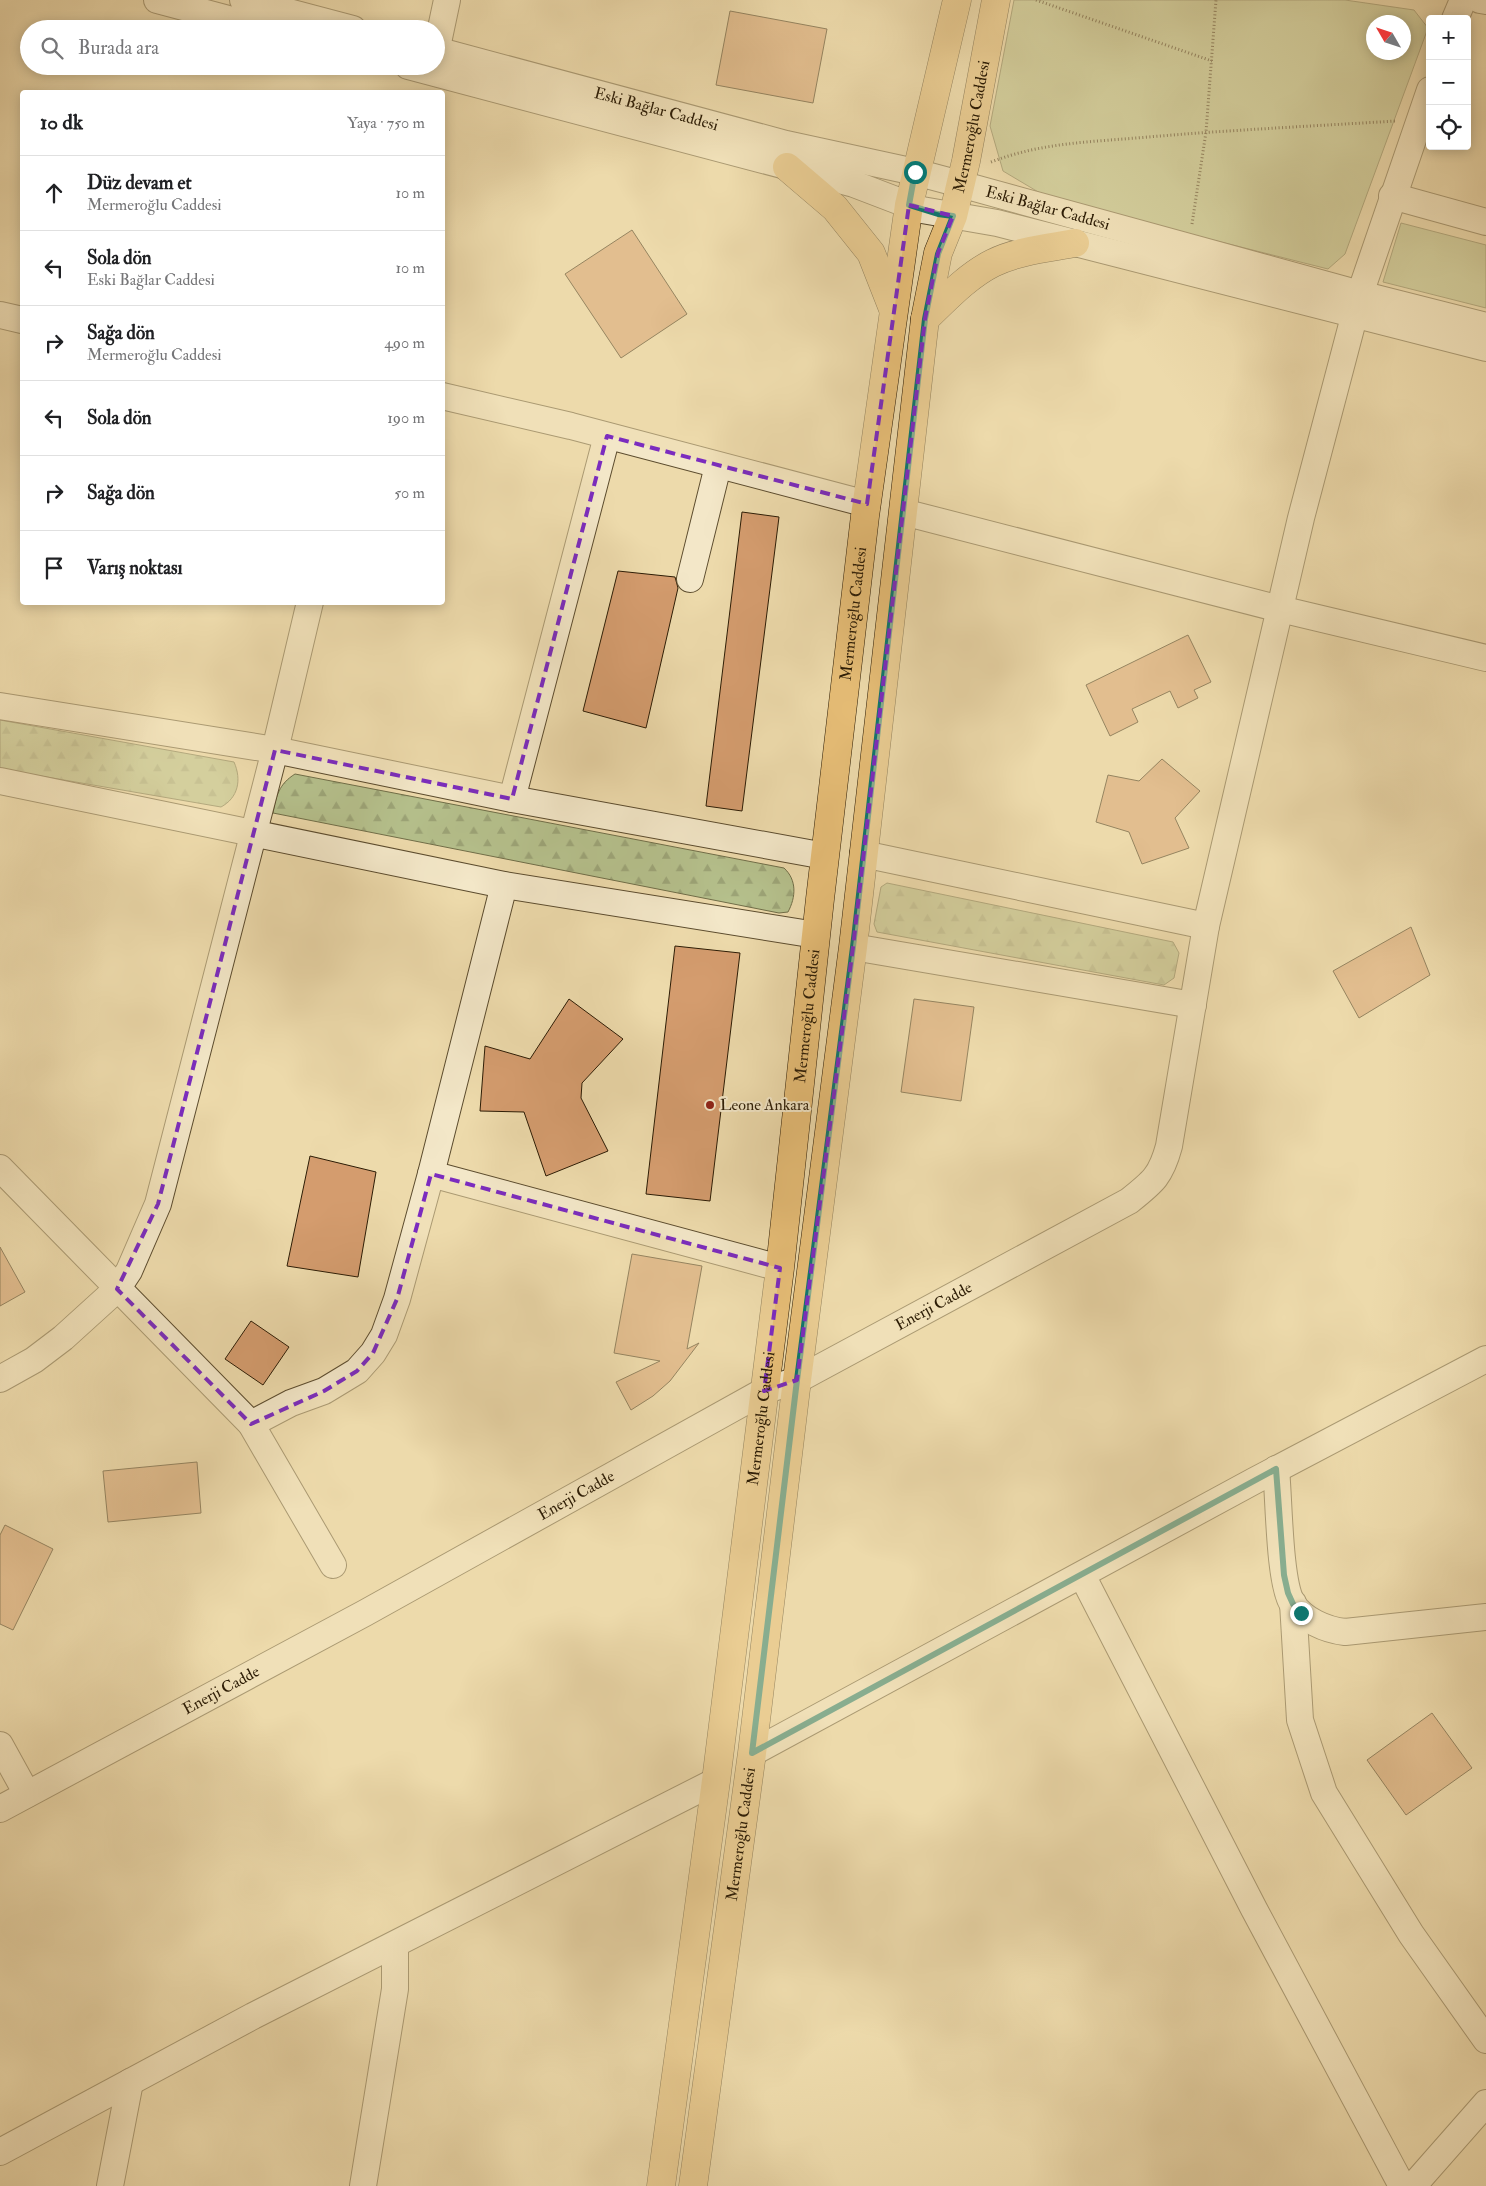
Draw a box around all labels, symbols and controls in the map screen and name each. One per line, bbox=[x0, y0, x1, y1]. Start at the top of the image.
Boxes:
north arrow bbox=[1366, 15, 1411, 60]
map controls bbox=[1426, 15, 1471, 150]
button: + bbox=[1426, 15, 1471, 60]
search box bbox=[20, 20, 445, 75]
icon: search bbox=[38, 34, 66, 62]
text: Burada ara bbox=[78, 36, 159, 60]
street label: Mermeroğlu Caddesi bbox=[949, 59, 995, 195]
button: − bbox=[1426, 60, 1471, 105]
street label: Eski Bağlar Caddesi bbox=[592, 83, 720, 135]
button: locate bbox=[1426, 105, 1471, 150]
text: 10 dk bbox=[40, 109, 83, 136]
text: Yaya · 750 m bbox=[347, 113, 425, 133]
route start bbox=[904, 161, 927, 184]
text: Düz devam et bbox=[87, 171, 192, 195]
icon: ahead bbox=[40, 179, 68, 207]
street label: Eski Bağlar Caddesi bbox=[984, 182, 1112, 235]
text: 10 m bbox=[395, 183, 425, 203]
text: Mermeroğlu Caddesi bbox=[87, 195, 221, 215]
text: Sola dön bbox=[87, 246, 152, 270]
icon: left bbox=[40, 254, 68, 282]
text: 10 m bbox=[395, 258, 425, 278]
text: Eski Bağlar Caddesi bbox=[87, 270, 215, 290]
text: Sağa dön bbox=[87, 321, 155, 345]
icon: right bbox=[40, 329, 68, 357]
text: 490 m bbox=[384, 333, 425, 353]
text: Mermeroğlu Caddesi bbox=[87, 345, 221, 365]
icon: left bbox=[40, 404, 68, 432]
text: Sola dön bbox=[87, 406, 152, 430]
text: 190 m bbox=[387, 408, 425, 428]
icon: right bbox=[40, 479, 68, 507]
text: Sağa dön bbox=[87, 481, 155, 505]
text: 50 m bbox=[394, 483, 425, 503]
street label: Mermeroğlu Caddesi bbox=[836, 546, 871, 682]
icon: arrive bbox=[40, 554, 68, 582]
text: Varış noktası bbox=[87, 556, 183, 580]
street label: Mermeroğlu Caddesi bbox=[790, 948, 824, 1084]
place label: Leone Ankara bbox=[720, 1095, 810, 1115]
marker: Leone Ankara bbox=[704, 1099, 716, 1111]
street label: Enerji Cadde bbox=[892, 1277, 976, 1335]
street label: Mermeroğlu Caddesi bbox=[743, 1351, 779, 1487]
street label: Enerji Cadde bbox=[534, 1466, 618, 1525]
route end bbox=[1290, 1602, 1313, 1625]
street label: Enerji Cadde bbox=[179, 1661, 263, 1719]
street label: Mermeroğlu Caddesi bbox=[722, 1766, 760, 1902]

